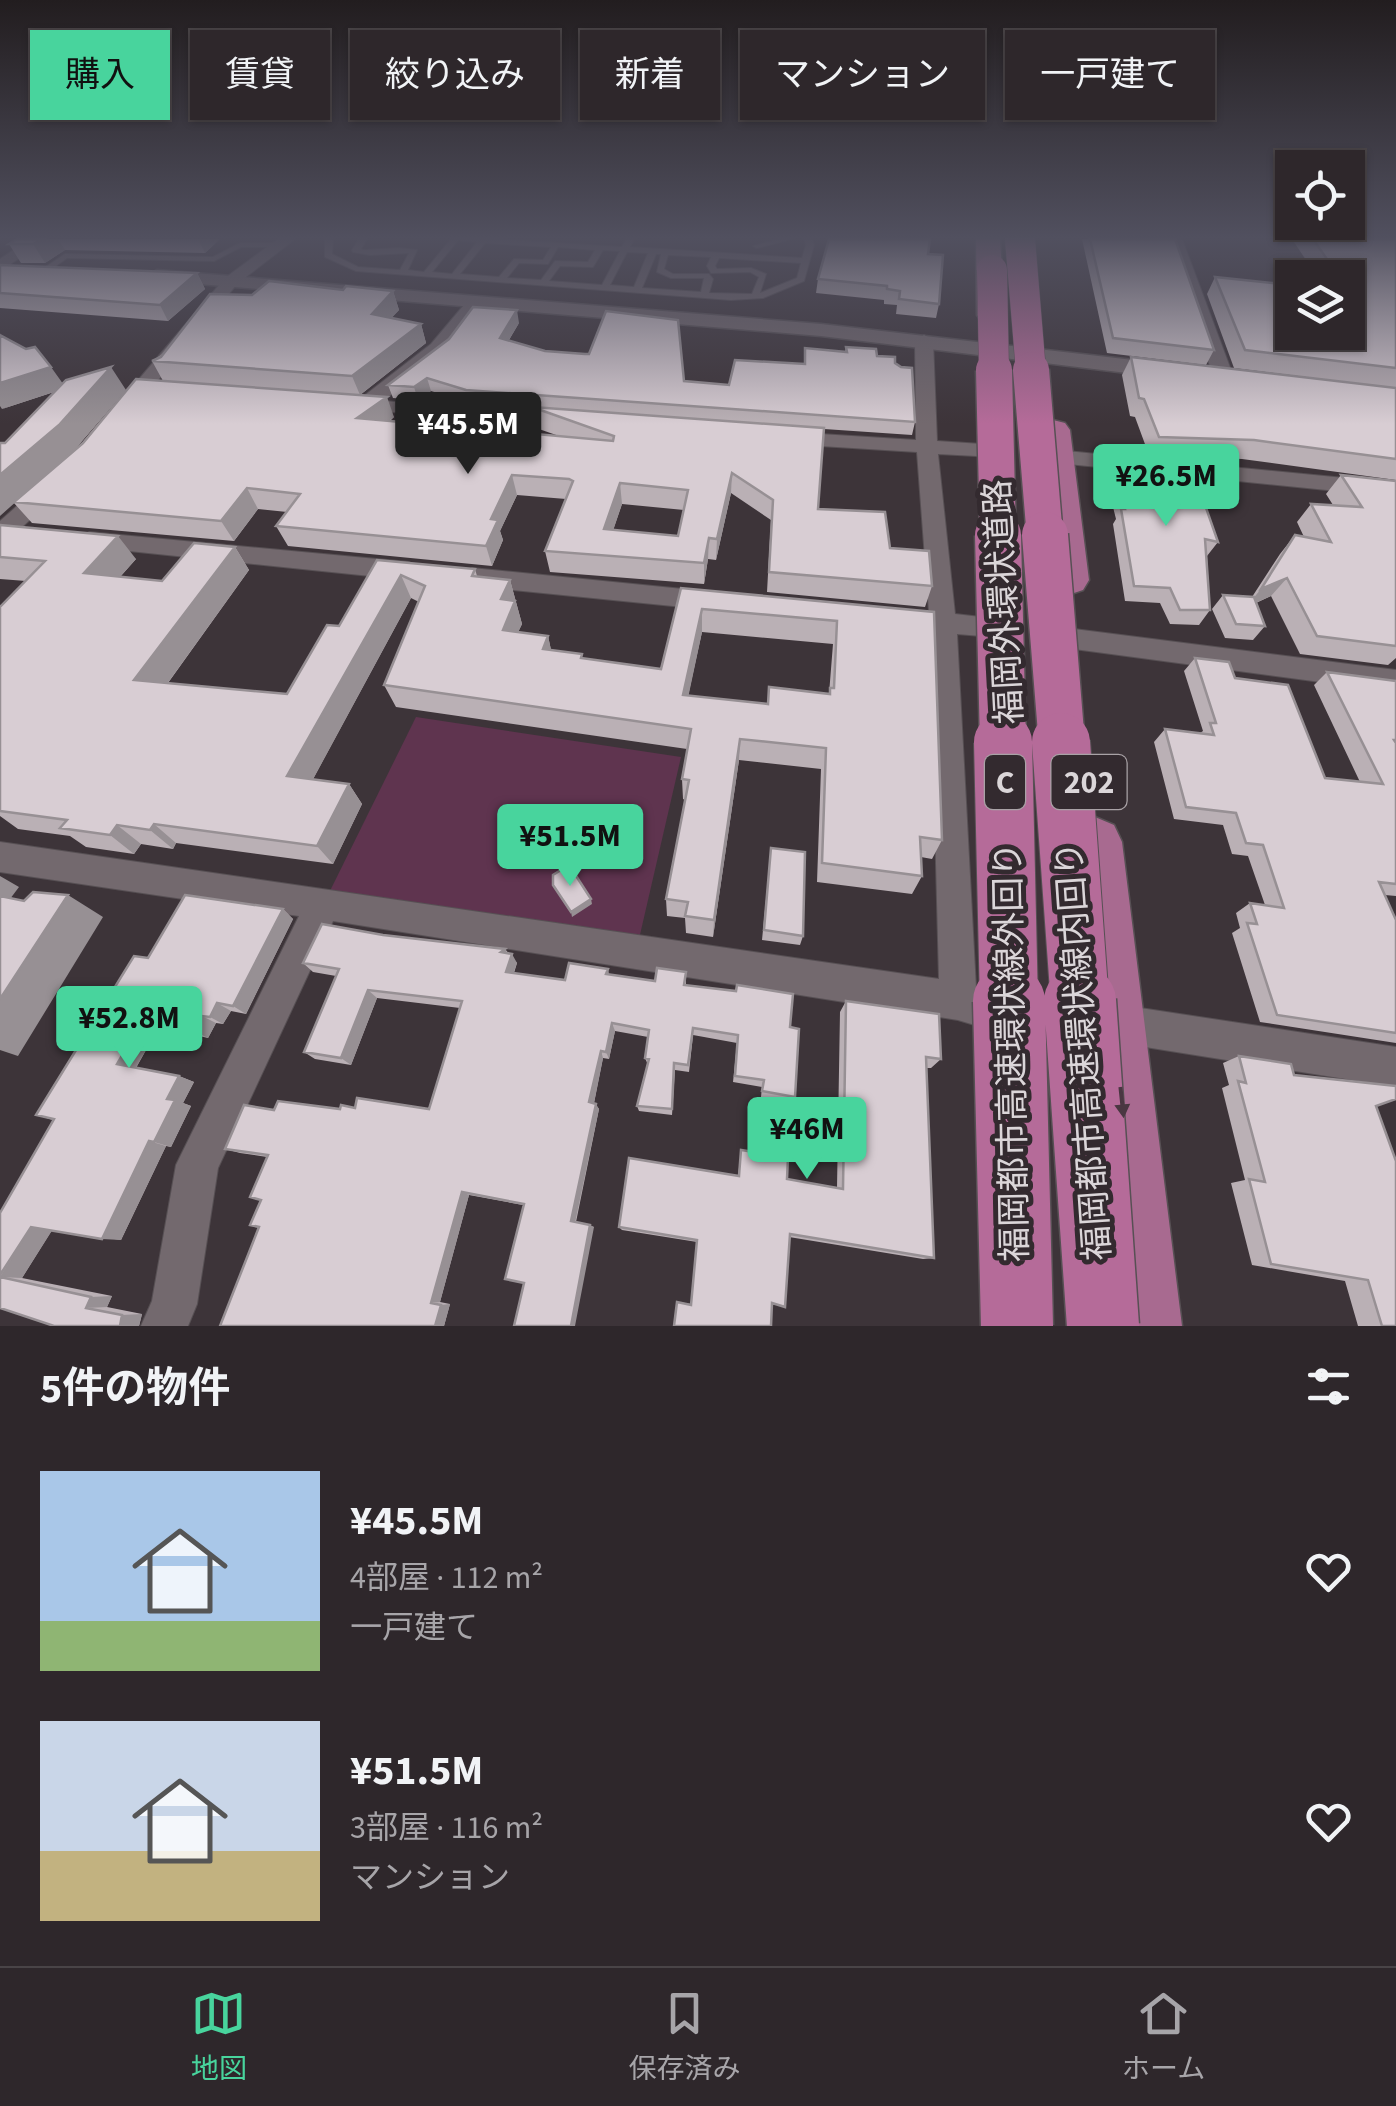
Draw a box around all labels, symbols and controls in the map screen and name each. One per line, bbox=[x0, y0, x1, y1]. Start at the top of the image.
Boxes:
chip: 購入 bbox=[30, 30, 170, 120]
chip: 賃貸 bbox=[190, 30, 330, 120]
chip: 絞り込み bbox=[350, 30, 560, 120]
chip: 新着 bbox=[580, 30, 720, 120]
chip: マンション bbox=[740, 30, 985, 120]
chip: 一戸建て bbox=[1005, 30, 1215, 120]
map controls bbox=[1275, 150, 1365, 350]
button: locate bbox=[1275, 150, 1365, 240]
button: layers bbox=[1275, 260, 1365, 350]
pin: ¥45.5M bbox=[387, 392, 549, 477]
text: ¥45.5M bbox=[417, 401, 519, 447]
pin: ¥26.5M bbox=[1085, 444, 1247, 529]
text: ¥26.5M bbox=[1115, 453, 1217, 499]
street label: 福岡外環状道路 bbox=[973, 478, 1035, 726]
road number: C bbox=[985, 755, 1025, 809]
road number: 202 bbox=[1052, 755, 1126, 809]
pin: ¥51.5M bbox=[489, 804, 651, 889]
text: ¥51.5M bbox=[519, 813, 621, 859]
street label: 福岡都市高速環状線内回り bbox=[1044, 840, 1124, 1262]
street label: 福岡都市高速環状線外回り bbox=[983, 842, 1041, 1262]
pin: ¥52.8M bbox=[48, 986, 210, 1071]
text: ¥52.8M bbox=[78, 995, 180, 1041]
one-way arrow bbox=[1114, 1086, 1130, 1118]
pin: ¥46M bbox=[748, 1097, 866, 1182]
text: ¥46M bbox=[769, 1106, 845, 1152]
text: 5件の物件 bbox=[40, 1359, 230, 1419]
icon: filters bbox=[1301, 1359, 1356, 1414]
text: ¥45.5M bbox=[350, 1491, 483, 1551]
icon: home bbox=[120, 1511, 240, 1631]
icon: heart bbox=[1301, 1544, 1356, 1599]
text: 4部屋 · 112 m² bbox=[350, 1555, 543, 1601]
text: 一戸建て bbox=[350, 1605, 478, 1651]
text: ¥51.5M bbox=[350, 1741, 483, 1801]
icon: home bbox=[120, 1761, 240, 1881]
icon: heart bbox=[1301, 1794, 1356, 1849]
text: 3部屋 · 116 m² bbox=[350, 1805, 543, 1851]
text: マンション bbox=[350, 1855, 510, 1901]
tab: 地図 bbox=[191, 1986, 247, 2089]
tab: 保存済み bbox=[628, 1986, 740, 2089]
tab: ホーム bbox=[1122, 1986, 1205, 2089]

